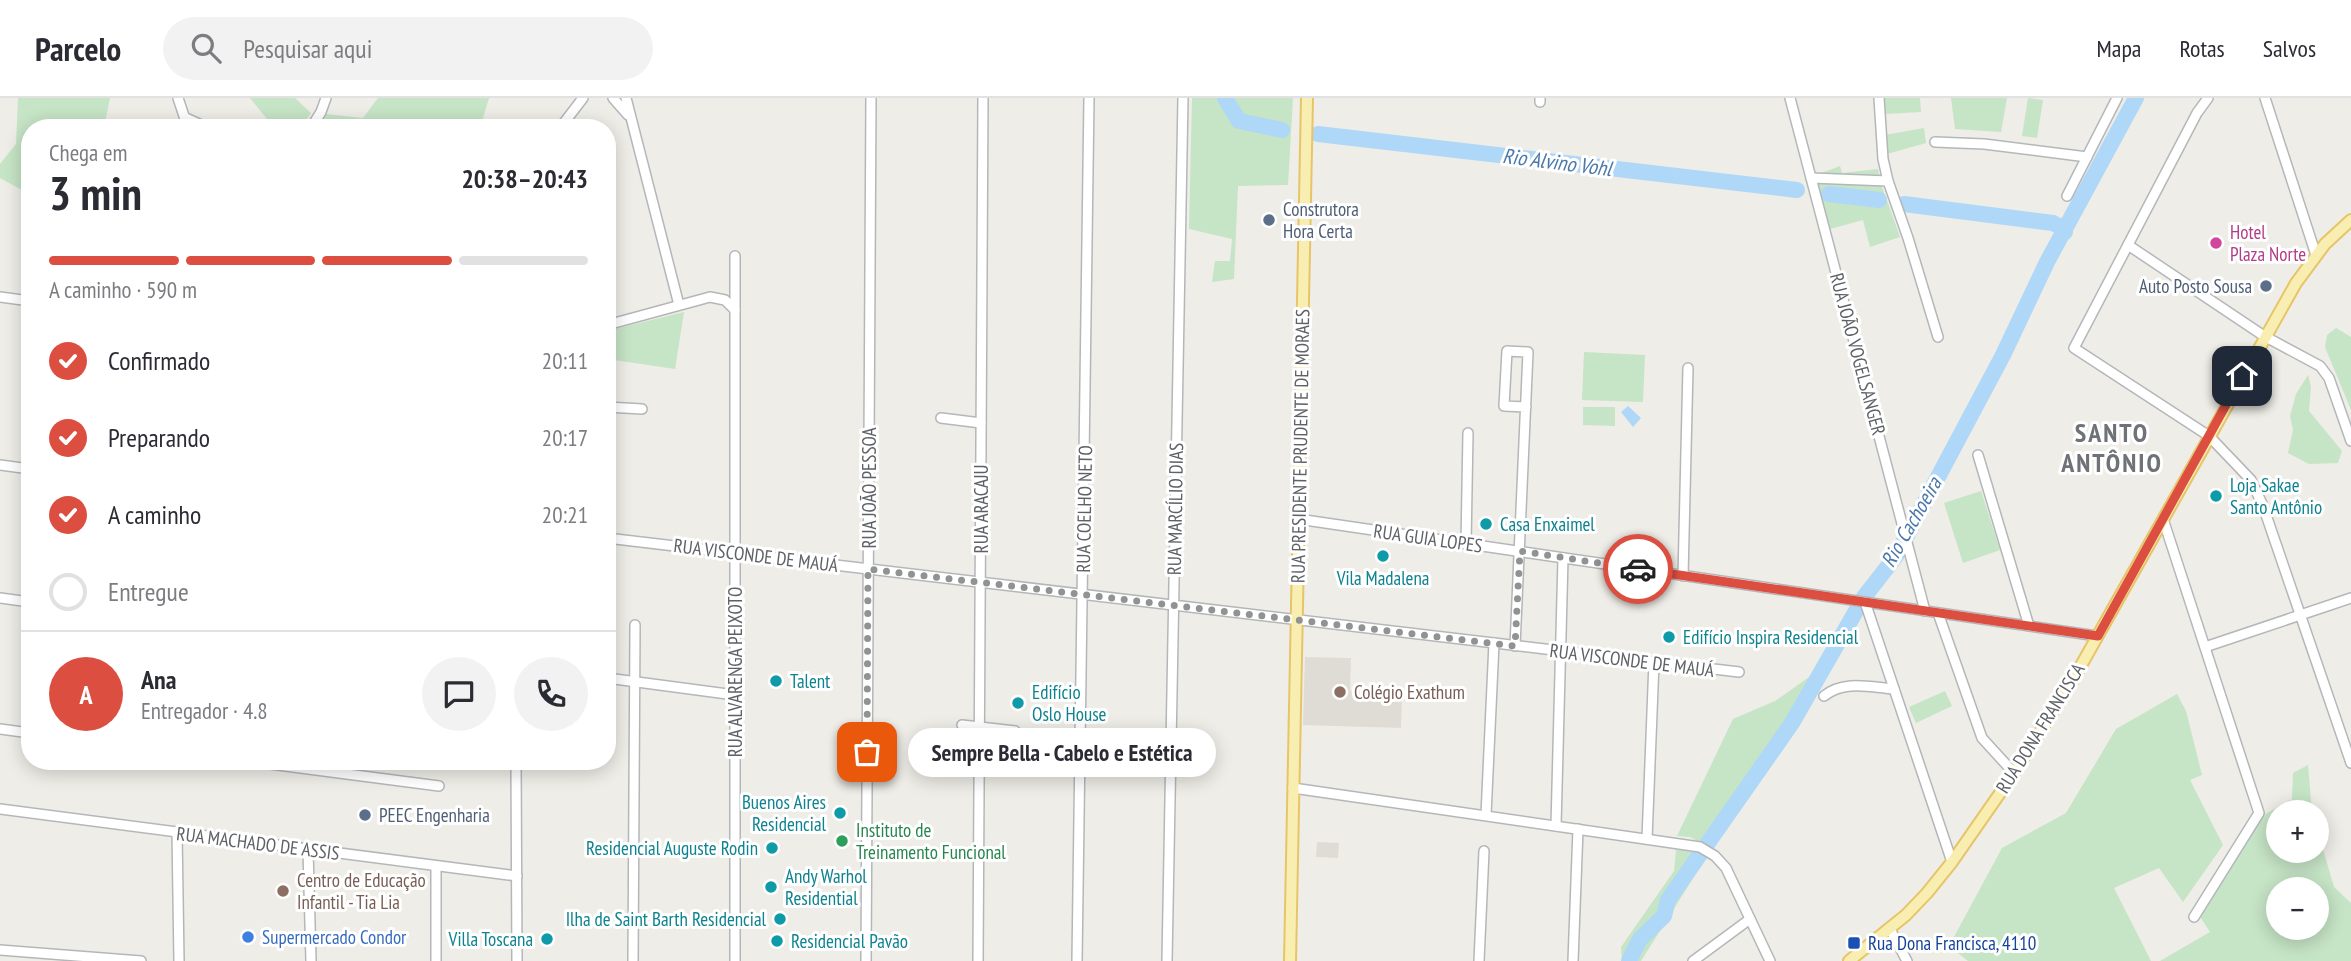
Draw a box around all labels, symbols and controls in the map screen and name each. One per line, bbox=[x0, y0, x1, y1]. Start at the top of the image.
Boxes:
search box bbox=[163, 17, 653, 80]
text: Parcelo bbox=[35, 27, 121, 70]
icon: search bbox=[187, 29, 225, 67]
text: Pesquisar aqui bbox=[243, 32, 372, 65]
text: Mapa bbox=[2097, 33, 2141, 64]
text: Rotas bbox=[2179, 33, 2225, 64]
text: Salvos bbox=[2263, 33, 2316, 64]
text: Chega em bbox=[49, 138, 127, 167]
water label: Rio Alvino Vohl bbox=[1501, 142, 1615, 182]
text: 20:38–20:43 bbox=[461, 162, 588, 195]
text: 3 min bbox=[49, 163, 142, 223]
place label: Construtora Hora Certa bbox=[1283, 197, 1359, 243]
marker: Construtora Hora Certa bbox=[1261, 212, 1277, 228]
place label: Hotel Plaza Norte bbox=[2230, 220, 2306, 266]
marker: Hotel Plaza Norte bbox=[2208, 235, 2224, 251]
street label: RUA JOÃO VOGELSANGER bbox=[1825, 270, 1891, 438]
place label: Auto Posto Sousa bbox=[2139, 274, 2252, 298]
text: A caminho · 590 m bbox=[49, 275, 197, 304]
marker: Auto Posto Sousa bbox=[2258, 278, 2274, 294]
street label: RUA PRESIDENTE PRUDENTE DE MORAES bbox=[1286, 309, 1314, 583]
icon: check bbox=[49, 342, 87, 380]
text: Confirmado bbox=[108, 344, 210, 377]
text: 20:11 bbox=[542, 346, 588, 375]
pin bbox=[2212, 346, 2272, 406]
icon: home bbox=[2223, 357, 2261, 395]
district label: SANTO ANTÔNIO bbox=[2060, 416, 2163, 479]
icon: check bbox=[49, 419, 87, 457]
text: Preparando bbox=[108, 421, 210, 454]
text: 20:17 bbox=[542, 423, 588, 452]
street label: RUA JOÃO PESSOA bbox=[857, 427, 881, 549]
street label: RUA MARCÍLIO DIAS bbox=[1162, 443, 1188, 575]
street label: RUA COELHO NETO bbox=[1071, 445, 1097, 573]
street label: RUA ARACAJU bbox=[969, 465, 993, 553]
water label: Rio Cachoeira bbox=[1875, 471, 1948, 572]
place label: Loja Sakae Santo Antônio bbox=[2230, 473, 2322, 519]
marker: Loja Sakae Santo Antônio bbox=[2208, 488, 2224, 504]
icon: check bbox=[49, 496, 87, 534]
text: A caminho bbox=[108, 498, 201, 531]
text: 20:21 bbox=[542, 500, 588, 529]
place label: Casa Enxaimel bbox=[1500, 512, 1595, 536]
marker: Casa Enxaimel bbox=[1478, 516, 1494, 532]
street label: RUA GUIA LOPES bbox=[1372, 518, 1484, 558]
street label: RUA VISCONDE DE MAUÁ bbox=[672, 533, 840, 577]
courier bbox=[1603, 534, 1673, 604]
marker: Vila Madalena bbox=[1375, 548, 1391, 564]
icon: car bbox=[1619, 550, 1657, 588]
place label: Vila Madalena bbox=[1336, 566, 1429, 590]
text: Entregue bbox=[108, 575, 189, 608]
street label: RUA ALVARENGA PEIXOTO bbox=[723, 587, 747, 757]
place label: Edifício Inspira Residencial bbox=[1683, 625, 1859, 649]
marker: Edifício Inspira Residencial bbox=[1661, 629, 1677, 645]
street label: RUA VISCONDE DE MAUÁ bbox=[1548, 638, 1716, 682]
button: chat bbox=[422, 657, 496, 731]
button: phone bbox=[514, 657, 588, 731]
street label: RUA DONA FRANCISCA bbox=[1990, 659, 2090, 797]
text: Ana bbox=[141, 663, 176, 696]
place label: Talent bbox=[790, 669, 831, 693]
marker: Talent bbox=[768, 673, 784, 689]
text: A bbox=[79, 678, 93, 711]
place label: Edifício Oslo House bbox=[1032, 680, 1107, 726]
place label: Colégio Exathum bbox=[1354, 680, 1465, 704]
marker: Colégio Exathum bbox=[1332, 684, 1348, 700]
marker: Edifício Oslo House bbox=[1010, 695, 1026, 711]
text: Entregador · 4.8 bbox=[141, 696, 268, 725]
pin bbox=[837, 722, 897, 782]
callout: Sempre Bella - Cabelo e Estética bbox=[909, 728, 1217, 776]
icon: bag bbox=[848, 733, 886, 771]
text: Sempre Bella - Cabelo e Estética bbox=[932, 738, 1192, 767]
place label: Buenos Aires Residencial bbox=[742, 790, 827, 836]
map controls bbox=[2266, 800, 2329, 940]
button: + bbox=[2266, 800, 2329, 863]
place label: PEEC Engenharia bbox=[379, 803, 490, 827]
marker: Buenos Aires Residencial bbox=[832, 805, 848, 821]
marker: PEEC Engenharia bbox=[357, 807, 373, 823]
place label: Instituto de Treinamento Funcional bbox=[856, 818, 1006, 864]
street label: RUA MACHADO DE ASSIS bbox=[175, 821, 341, 865]
marker: Instituto de Treinamento Funcional bbox=[834, 833, 850, 849]
place label: Residencial Auguste Rodin bbox=[586, 836, 758, 860]
marker: Residencial Auguste Rodin bbox=[764, 840, 780, 856]
place label: Andy Warhol Residential bbox=[785, 864, 867, 910]
place label: Centro de Educação Infantil - Tia Lia bbox=[297, 868, 426, 914]
button: − bbox=[2266, 877, 2329, 940]
marker: Andy Warhol Residential bbox=[763, 879, 779, 895]
marker: Centro de Educação Infantil - Tia Lia bbox=[275, 883, 291, 899]
place label: Ilha de Saint Barth Residencial bbox=[566, 907, 767, 931]
marker: Ilha de Saint Barth Residencial bbox=[772, 911, 788, 927]
place label: Supermercado Condor bbox=[262, 925, 407, 949]
place label: Villa Toscana bbox=[448, 927, 533, 951]
marker: Supermercado Condor bbox=[240, 929, 256, 945]
place label: Residencial Pavão bbox=[791, 929, 908, 953]
marker: Villa Toscana bbox=[539, 931, 555, 947]
place label: Rua Dona Francisca, 4110 bbox=[1868, 931, 2036, 955]
marker: Residencial Pavão bbox=[769, 933, 785, 949]
marker: Rua Dona Francisca, 4110 bbox=[1846, 935, 1862, 951]

